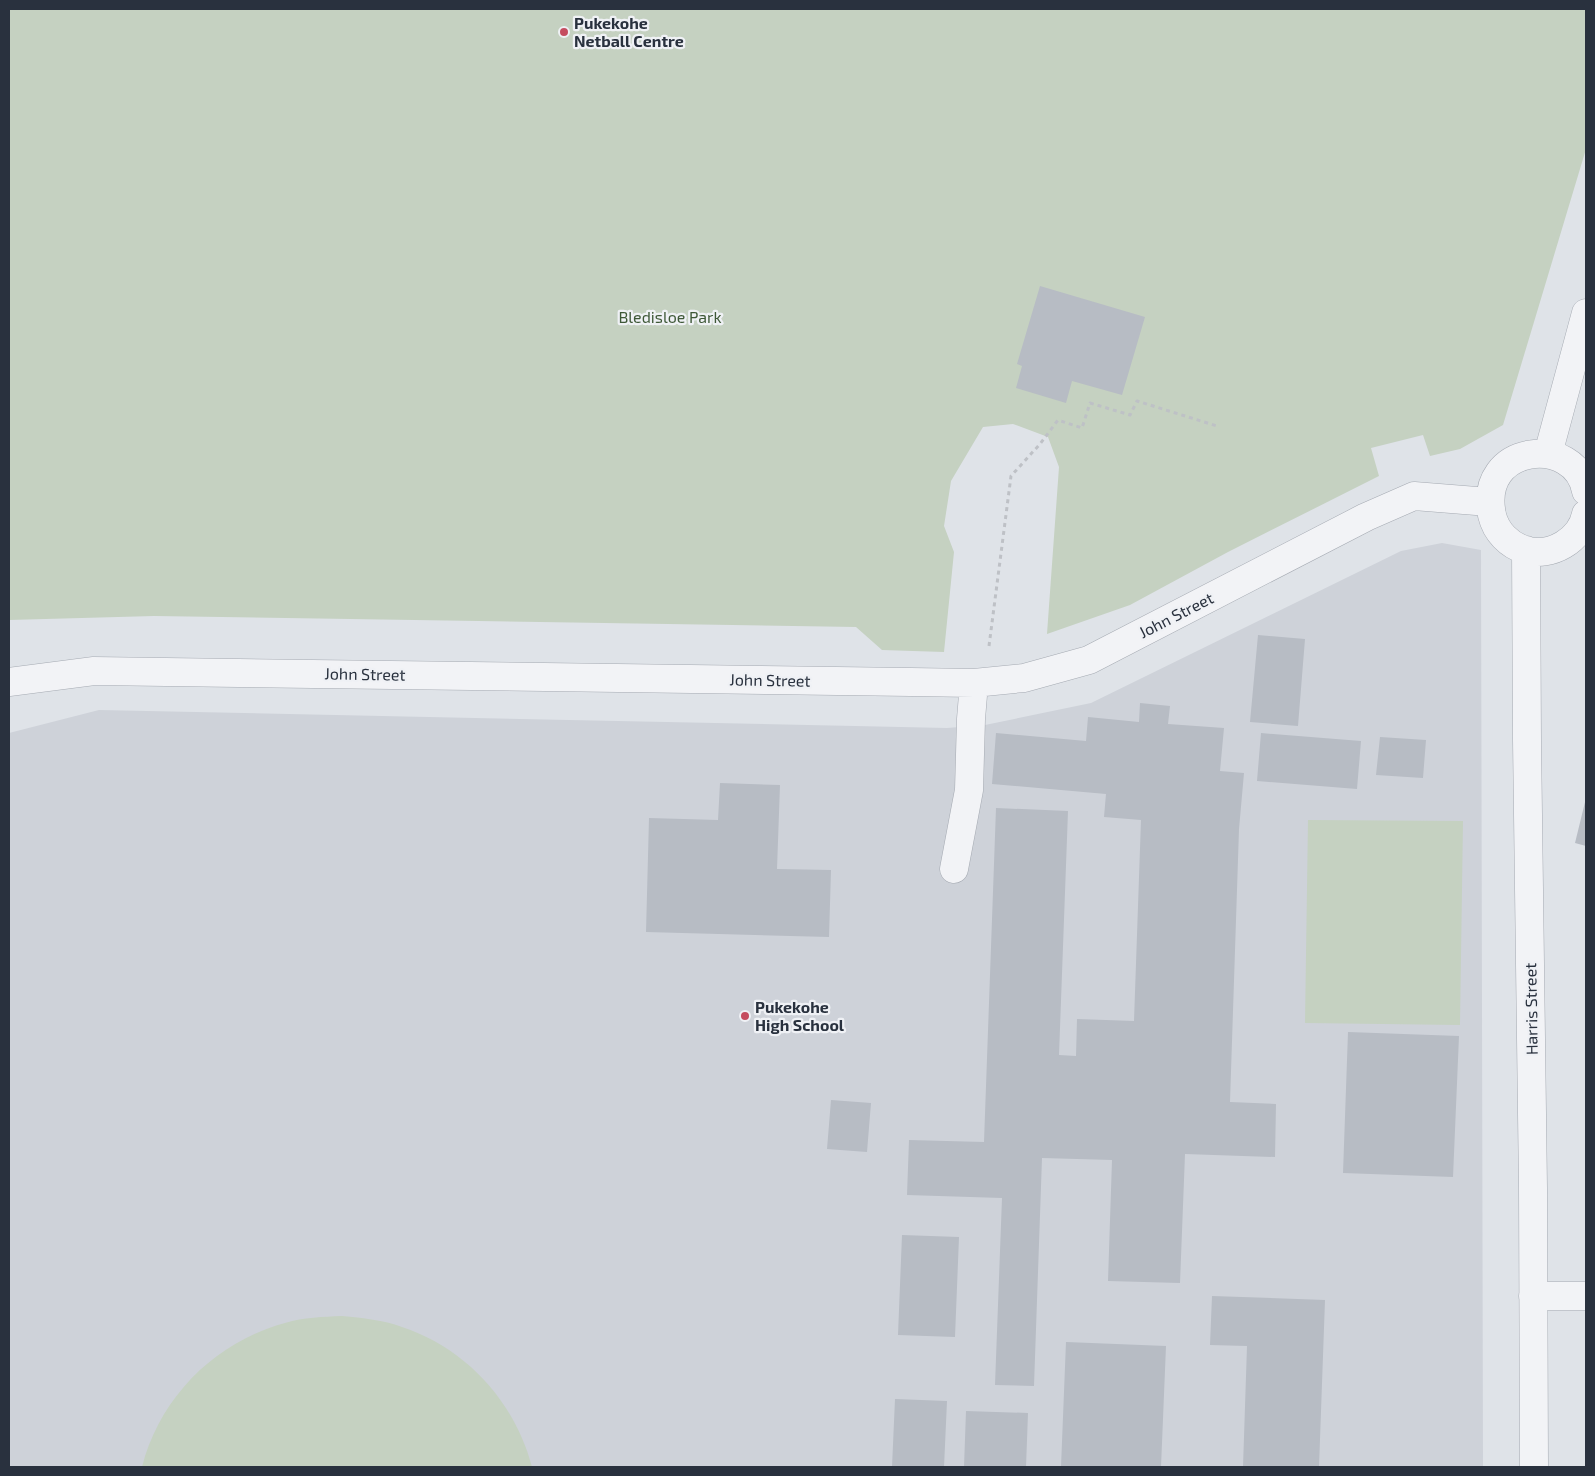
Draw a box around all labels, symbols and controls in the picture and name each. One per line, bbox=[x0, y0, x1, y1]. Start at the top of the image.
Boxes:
place label: Pukekohe Netball Centre bbox=[574, 13, 684, 50]
marker: Pukekohe Netball Centre bbox=[558, 26, 570, 38]
park label: Bledisloe Park bbox=[618, 307, 722, 326]
street label: John Street bbox=[1135, 588, 1216, 641]
street label: John Street bbox=[324, 663, 406, 684]
street label: John Street bbox=[729, 669, 811, 690]
street label: Harris Street bbox=[1520, 963, 1541, 1055]
place label: Pukekohe High School bbox=[755, 997, 845, 1034]
marker: Pukekohe High School bbox=[739, 1010, 751, 1022]

